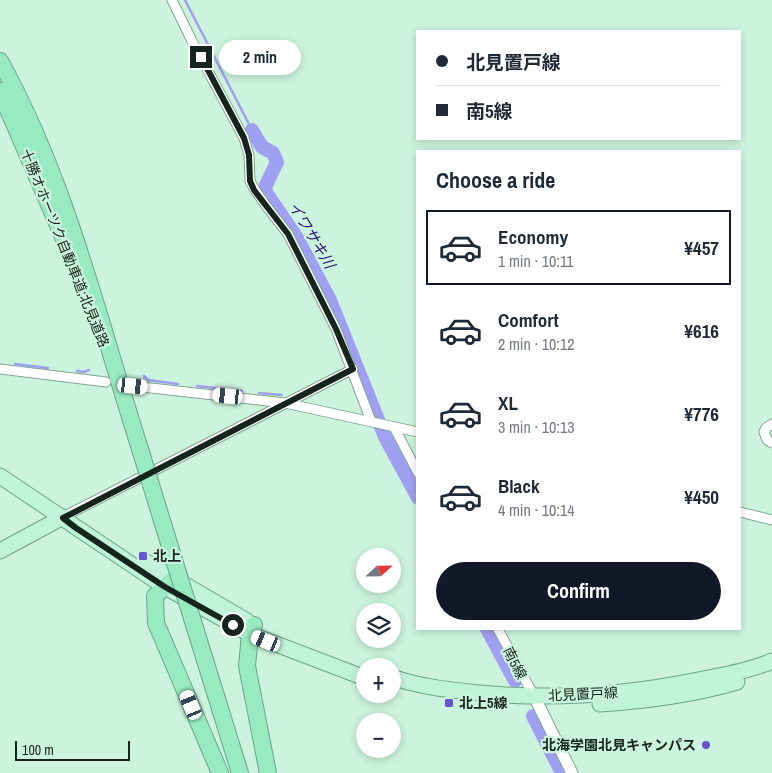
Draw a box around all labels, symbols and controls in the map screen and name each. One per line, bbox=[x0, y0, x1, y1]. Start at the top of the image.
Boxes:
callout: 2 min bbox=[218, 40, 301, 74]
route end bbox=[190, 46, 212, 68]
text: 2 min bbox=[243, 46, 277, 68]
text: 北見置戸線 bbox=[466, 49, 561, 75]
text: 南5線 bbox=[466, 98, 513, 124]
street label: 十勝オホーツク自動車道;北見道路 bbox=[17, 146, 113, 350]
text: Choose a ride bbox=[436, 165, 555, 195]
water label: イワサキ川 bbox=[284, 197, 341, 274]
text: Economy bbox=[498, 224, 568, 250]
icon: car bbox=[438, 225, 483, 270]
text: ¥457 bbox=[684, 235, 719, 261]
text: 1 min · 10:11 bbox=[498, 250, 574, 272]
text: Comfort bbox=[498, 307, 559, 333]
icon: car bbox=[438, 308, 483, 353]
text: ¥616 bbox=[684, 318, 719, 344]
text: 2 min · 10:12 bbox=[498, 333, 575, 355]
car bbox=[117, 377, 148, 395]
car bbox=[212, 387, 243, 405]
text: XL bbox=[498, 390, 518, 416]
icon: car bbox=[438, 391, 483, 436]
text: ¥776 bbox=[684, 401, 719, 427]
text: 3 min · 10:13 bbox=[498, 416, 575, 438]
text: Black bbox=[498, 473, 540, 499]
icon: car bbox=[438, 474, 483, 519]
text: ¥450 bbox=[684, 484, 719, 510]
text: 4 min · 10:14 bbox=[498, 499, 575, 521]
place label: 北上 bbox=[153, 547, 181, 565]
north arrow bbox=[356, 548, 401, 592]
map controls bbox=[356, 548, 401, 758]
marker: 北上 bbox=[137, 550, 149, 562]
button: Confirm bbox=[436, 562, 721, 620]
button: layers bbox=[356, 603, 401, 648]
route start bbox=[222, 614, 244, 636]
car bbox=[249, 628, 282, 654]
street label: 南5線 bbox=[499, 644, 531, 682]
button: + bbox=[356, 658, 401, 703]
street label: 北見置戸線 bbox=[548, 683, 618, 705]
car bbox=[178, 688, 203, 722]
place label: 北上5線 bbox=[459, 694, 507, 712]
marker: 北上5線 bbox=[443, 697, 455, 709]
button: − bbox=[356, 713, 401, 758]
place label: 北海学園北見キャンパス bbox=[542, 736, 696, 754]
scale bar bbox=[15, 738, 130, 761]
marker: 北海学園北見キャンパス bbox=[700, 739, 712, 751]
text: 100 m bbox=[22, 741, 54, 759]

